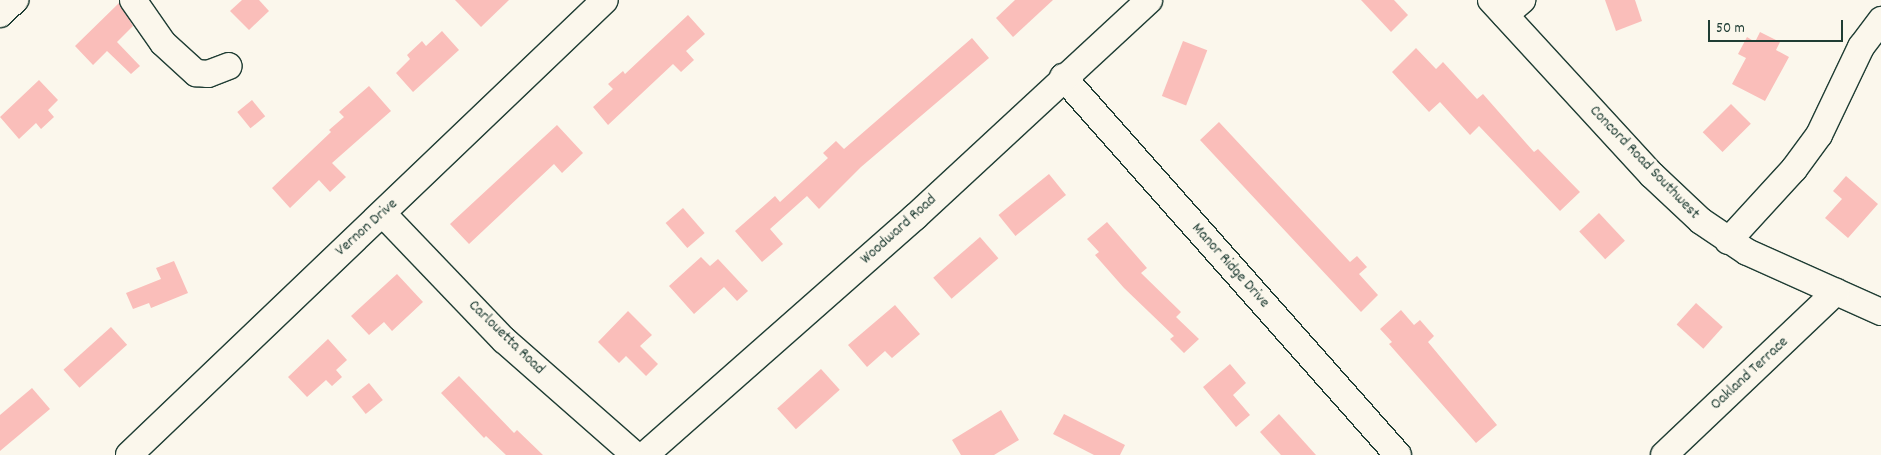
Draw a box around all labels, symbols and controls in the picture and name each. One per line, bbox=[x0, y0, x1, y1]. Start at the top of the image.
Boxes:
scale bar bbox=[1711, 10, 1846, 42]
text: 50 m bbox=[1716, 18, 1745, 40]
street label: Concord Road Southwest bbox=[1585, 102, 1703, 224]
street label: Woodward Road bbox=[857, 191, 941, 269]
street label: Vernon Drive bbox=[332, 195, 402, 261]
street label: Manor Ridge Drive bbox=[1187, 220, 1273, 312]
street label: Carlouetta Road bbox=[464, 297, 548, 379]
street label: Oakland Terrace bbox=[1707, 333, 1793, 415]

